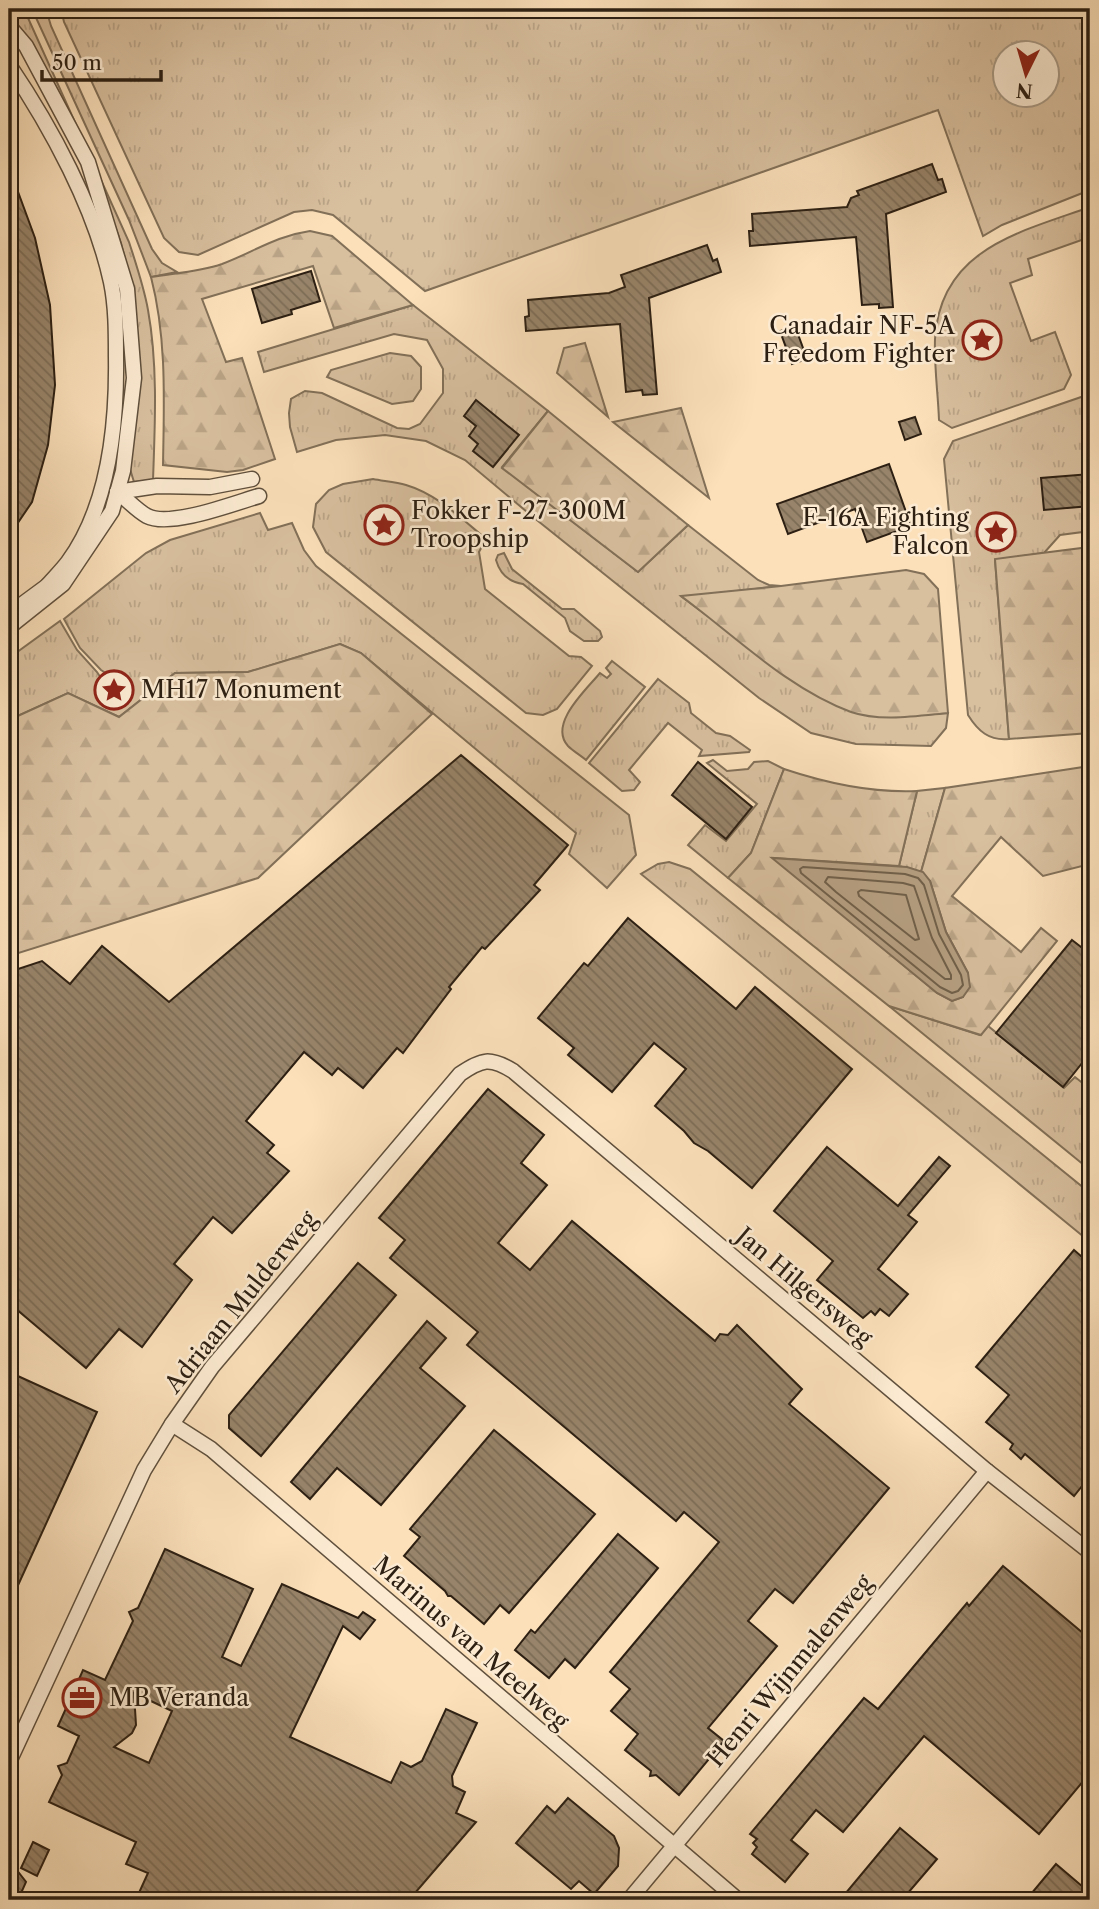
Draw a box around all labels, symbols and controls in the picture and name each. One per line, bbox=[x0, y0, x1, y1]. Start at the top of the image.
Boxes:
scale bar bbox=[42, 38, 161, 82]
north arrow bbox=[990, 38, 1060, 108]
text: 50 m bbox=[52, 50, 102, 75]
text: N bbox=[1015, 78, 1034, 103]
place label: Canadair NF-5A Freedom Fighter bbox=[762, 311, 956, 368]
place icon: Canadair NF-5A Freedom Fighter bbox=[961, 319, 1003, 361]
place label: Fokker F-27-300M Troopship bbox=[411, 496, 626, 553]
place label: F-16A Fighting Falcon bbox=[802, 503, 969, 560]
place icon: Fokker F-27-300M Troopship bbox=[363, 504, 405, 546]
place icon: F-16A Fighting Falcon bbox=[975, 511, 1017, 553]
place icon: MH17 Monument bbox=[93, 669, 135, 711]
place label: MH17 Monument bbox=[141, 675, 342, 704]
street label: Adriaan Mulderweg bbox=[158, 1205, 323, 1399]
street label: Jan Hilgersweg bbox=[727, 1219, 879, 1352]
street label: Marinus van Meelweg bbox=[368, 1550, 575, 1736]
street label: Henri Wijnmalenweg bbox=[701, 1568, 879, 1773]
office icon: MB Veranda bbox=[61, 1677, 103, 1719]
place label: MB Veranda bbox=[109, 1683, 249, 1712]

